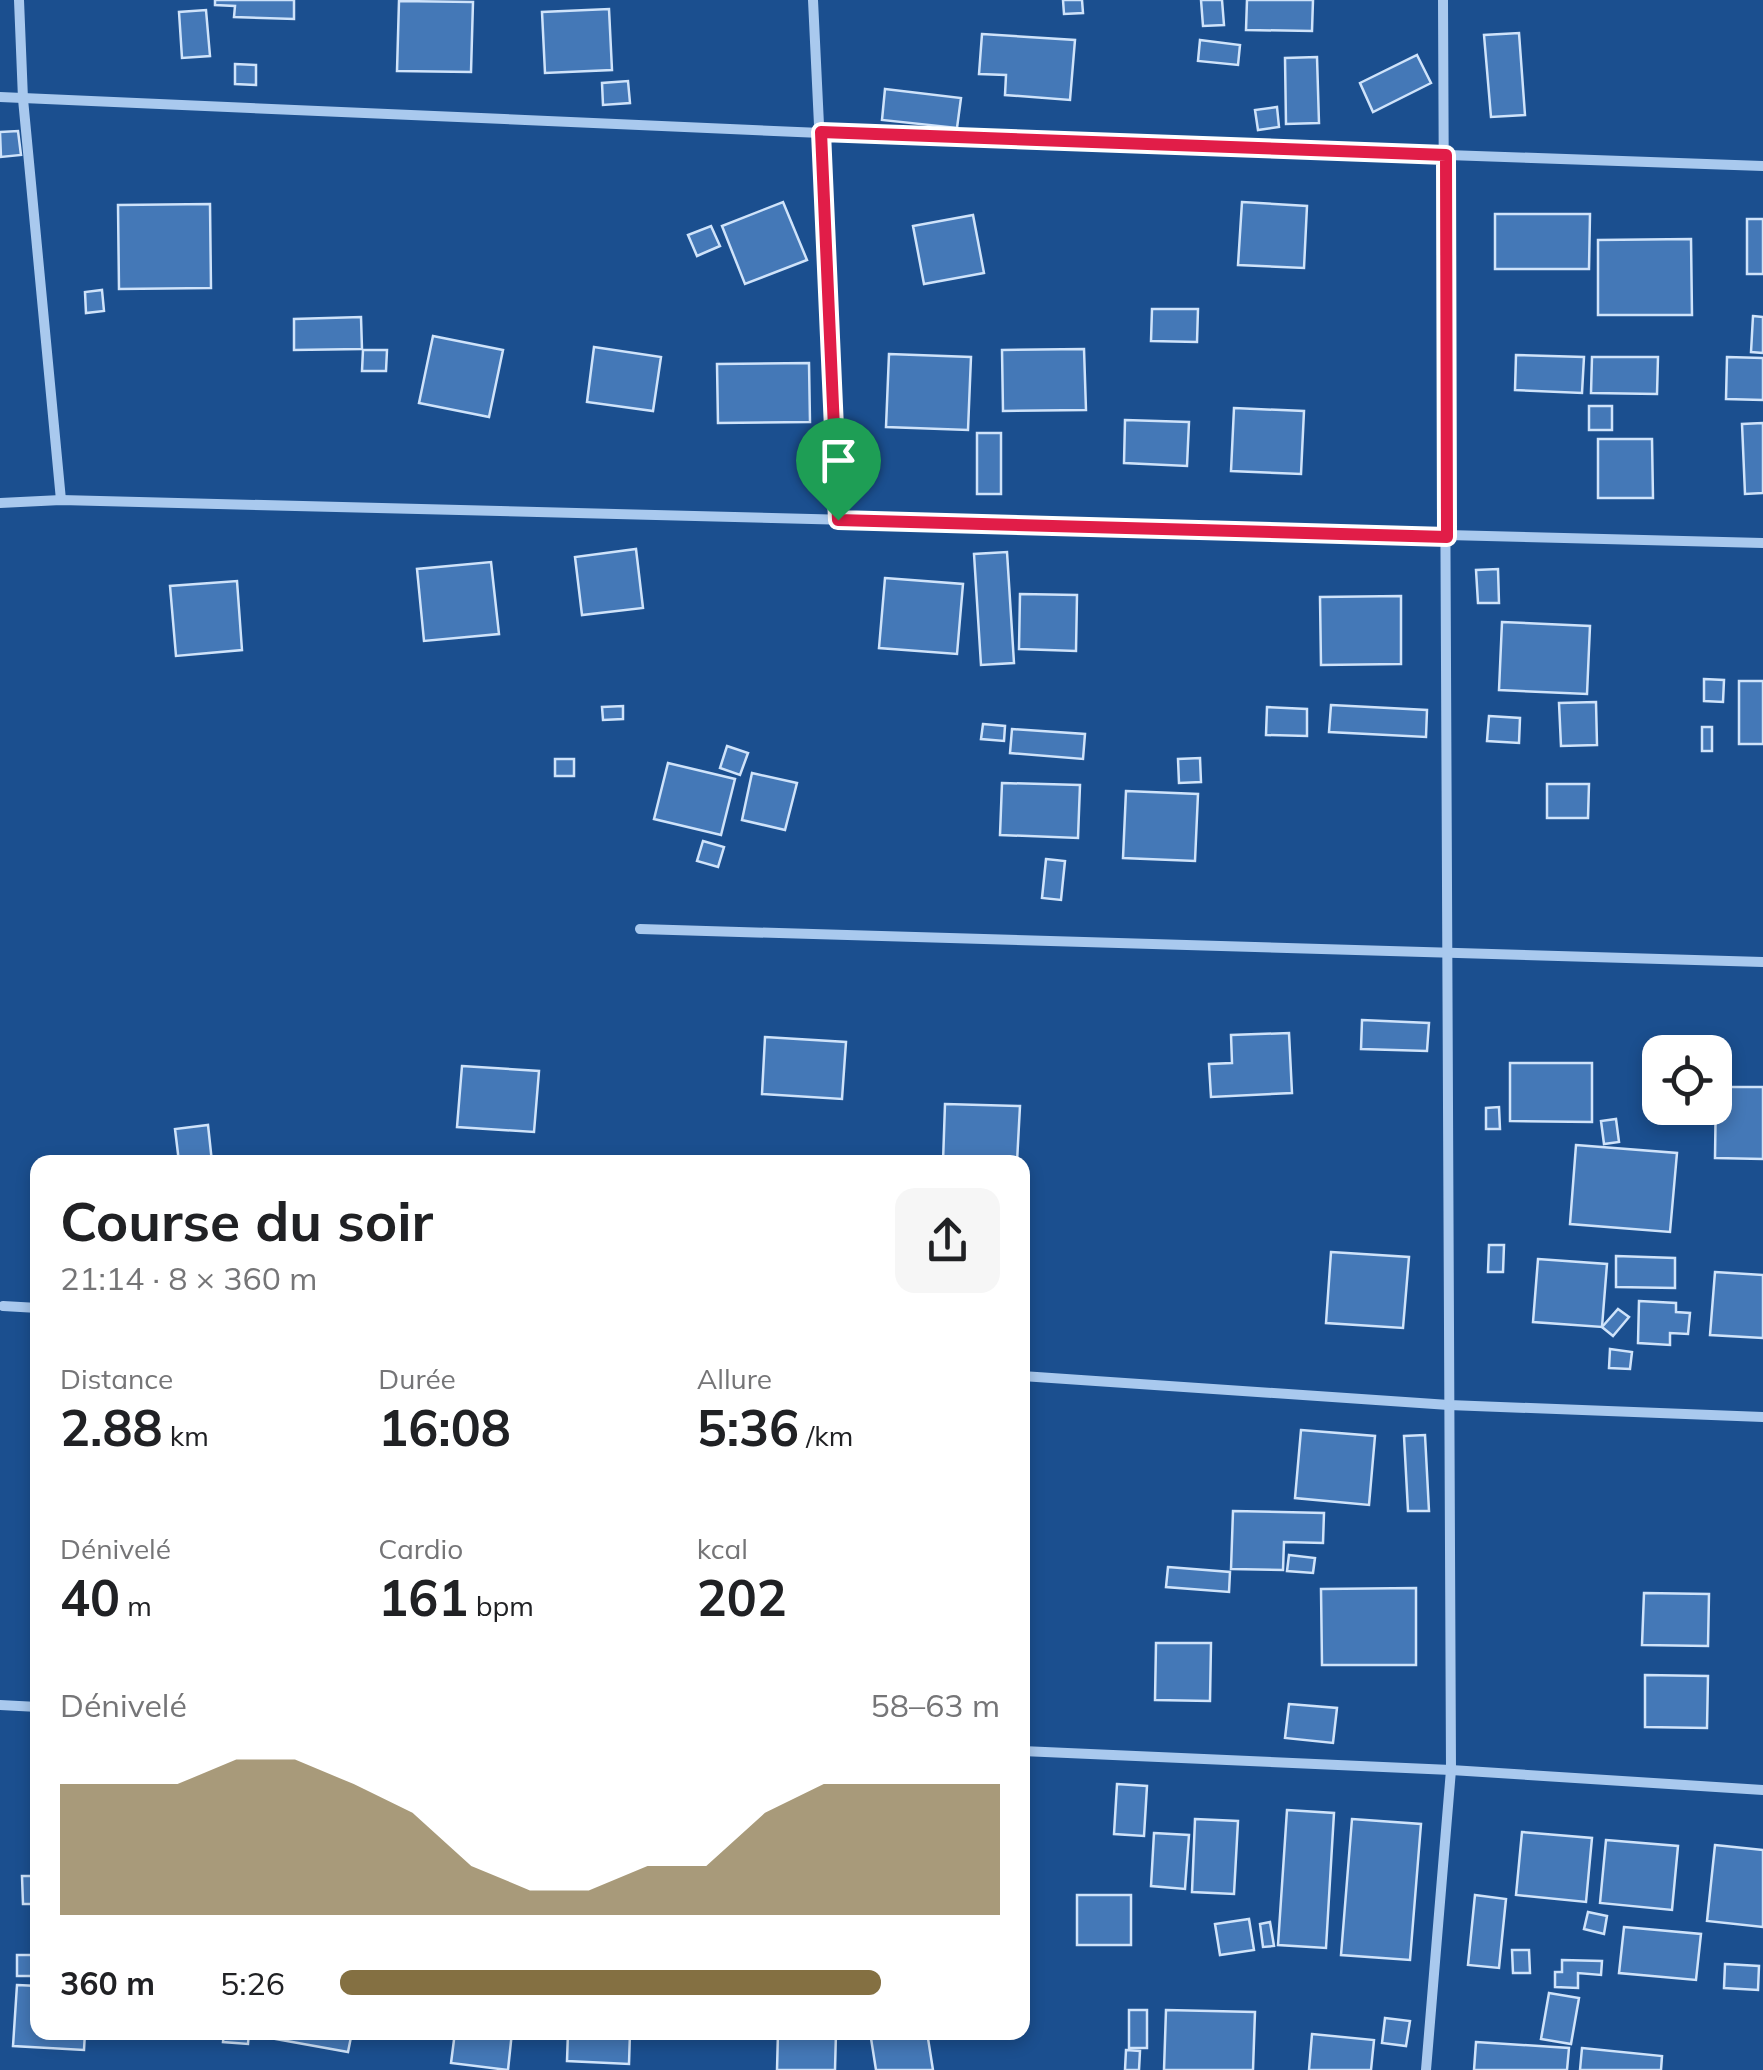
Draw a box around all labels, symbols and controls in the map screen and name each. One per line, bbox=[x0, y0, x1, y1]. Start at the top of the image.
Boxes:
pin bbox=[796, 418, 881, 521]
icon: arrive bbox=[811, 433, 866, 488]
map controls bbox=[1642, 1035, 1732, 1125]
button: locate bbox=[1642, 1035, 1732, 1125]
text: Course du soir bbox=[60, 1186, 433, 1255]
button: share bbox=[895, 1188, 1000, 1293]
text: 21:14 · 8 × 360 m bbox=[60, 1258, 317, 1298]
text: Distance bbox=[60, 1361, 173, 1396]
text: Durée bbox=[378, 1361, 456, 1396]
text: Allure bbox=[697, 1361, 772, 1396]
text: 2.88 bbox=[60, 1396, 162, 1459]
text: 16:08 bbox=[378, 1396, 511, 1459]
text: 5:36 bbox=[697, 1396, 799, 1459]
text: km bbox=[162, 1418, 209, 1453]
text: /km bbox=[799, 1418, 853, 1453]
text: Dénivelé bbox=[60, 1531, 171, 1566]
text: Cardio bbox=[378, 1531, 463, 1566]
text: kcal bbox=[697, 1531, 748, 1566]
text: 40 bbox=[60, 1566, 120, 1629]
text: 161 bbox=[378, 1566, 468, 1629]
text: 202 bbox=[697, 1566, 787, 1629]
text: m bbox=[120, 1588, 152, 1623]
text: bpm bbox=[468, 1588, 534, 1623]
text: Dénivelé bbox=[60, 1685, 187, 1725]
text: 58–63 m bbox=[871, 1685, 1000, 1725]
text: 360 m bbox=[60, 1963, 155, 2003]
text: 5:26 bbox=[220, 1963, 285, 2003]

